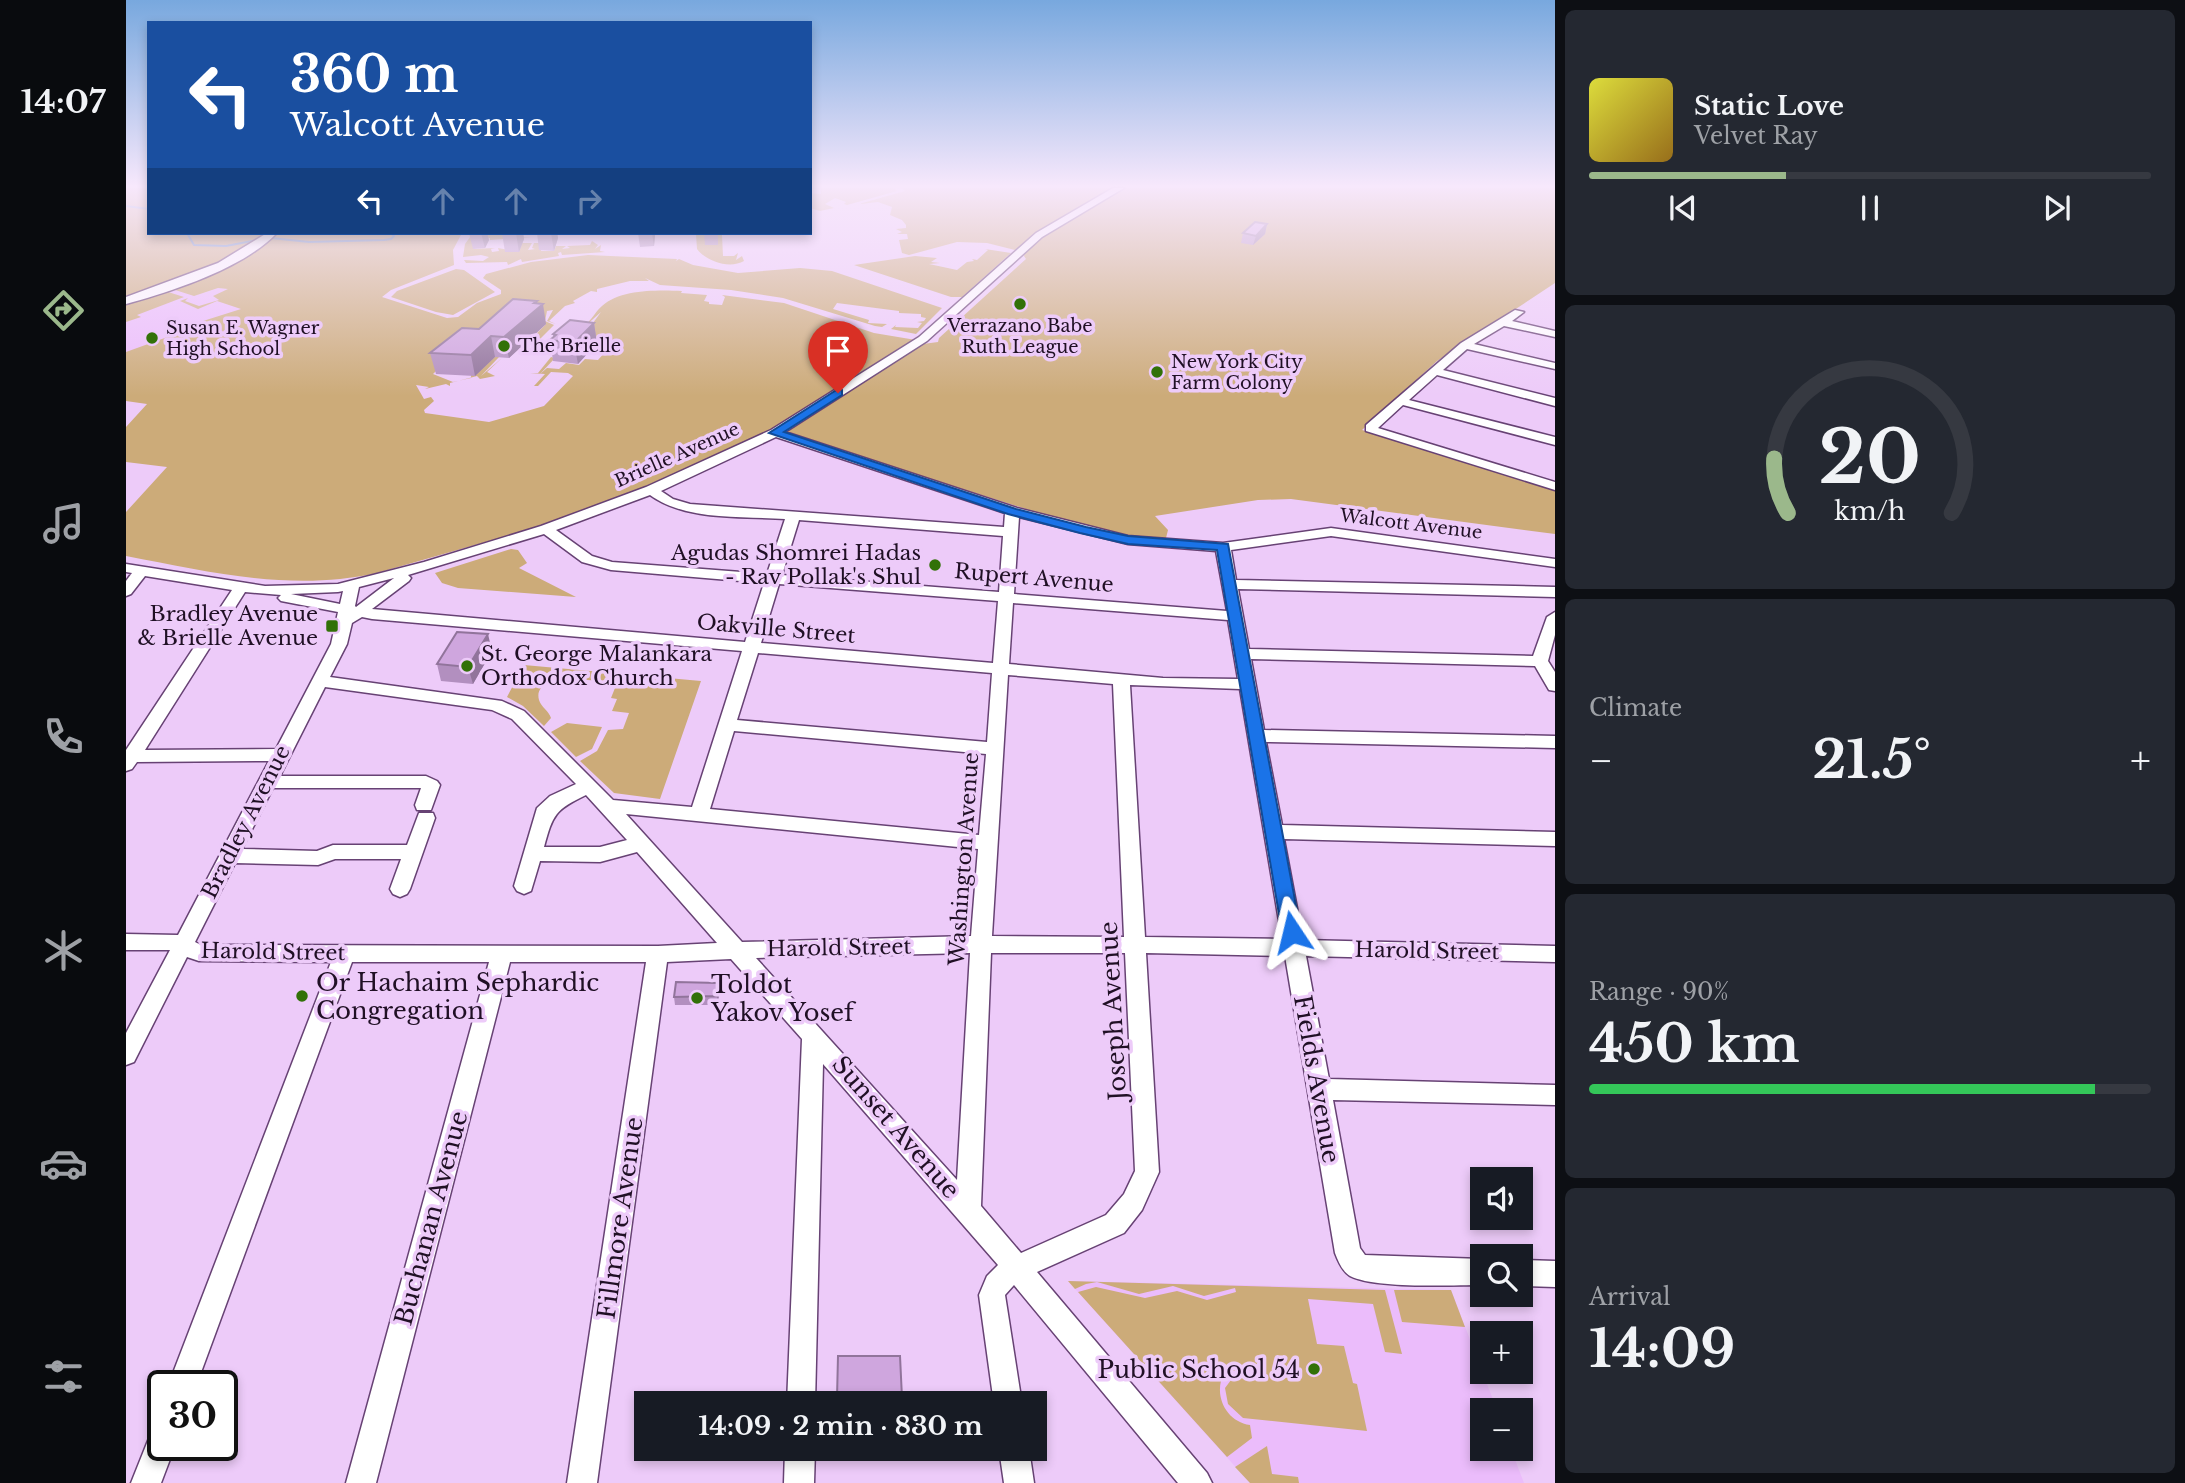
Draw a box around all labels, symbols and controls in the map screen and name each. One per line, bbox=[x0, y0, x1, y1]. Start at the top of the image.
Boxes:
text: 360 m bbox=[290, 44, 458, 105]
icon: left bbox=[175, 49, 266, 140]
text: 14:07 bbox=[21, 82, 105, 122]
text: Static Love bbox=[1694, 90, 1844, 122]
text: Walcott Avenue bbox=[290, 105, 545, 145]
text: Velvet Ray bbox=[1694, 122, 1818, 150]
icon: left bbox=[351, 182, 389, 220]
icon: ahead bbox=[424, 182, 462, 220]
icon: ahead bbox=[497, 182, 535, 220]
icon: right bbox=[570, 182, 608, 220]
icon: previous bbox=[1664, 189, 1702, 227]
icon: pause bbox=[1851, 189, 1889, 227]
icon: next bbox=[2038, 189, 2076, 227]
icon: directions bbox=[39, 286, 88, 335]
marker: Verrazano Babe Ruth League bbox=[1012, 296, 1028, 312]
place label: Verrazano Babe Ruth League bbox=[946, 315, 1093, 358]
place label: Susan E. Wagner High School bbox=[166, 317, 320, 360]
pin bbox=[808, 321, 868, 393]
marker: Susan E. Wagner High School bbox=[144, 330, 160, 346]
icon: arrive bbox=[819, 332, 857, 370]
place label: The Brielle bbox=[518, 335, 621, 357]
marker: The Brielle bbox=[496, 338, 512, 354]
place label: New York City Farm Colony bbox=[1171, 351, 1303, 394]
marker: New York City Farm Colony bbox=[1149, 364, 1165, 380]
text: 20 bbox=[1819, 412, 1921, 503]
street label: Brielle Avenue bbox=[611, 418, 743, 492]
text: km/h bbox=[1835, 496, 1905, 527]
icon: music bbox=[39, 499, 88, 548]
street label: Walcott Avenue bbox=[1337, 504, 1484, 544]
place label: Agudas Shomrei Hadas - Rav Pollak's Shul bbox=[670, 540, 921, 590]
marker: Agudas Shomrei Hadas - Rav Pollak's Shul bbox=[927, 557, 943, 573]
street label: Rupert Avenue bbox=[953, 558, 1115, 598]
place label: Bradley Avenue & Brielle Avenue bbox=[137, 601, 318, 651]
street label: Oakville Street bbox=[696, 609, 856, 649]
marker: Bradley Avenue & Brielle Avenue bbox=[324, 618, 340, 634]
place label: St. George Malankara Orthodox Church bbox=[481, 641, 713, 691]
marker: St. George Malankara Orthodox Church bbox=[459, 658, 475, 674]
text: Climate bbox=[1589, 694, 1682, 722]
icon: phone bbox=[39, 712, 88, 761]
text: 21.5° bbox=[1812, 728, 1931, 792]
text: − bbox=[1589, 737, 1613, 784]
text: + bbox=[2130, 737, 2151, 784]
street label: Bradley Avenue bbox=[196, 741, 296, 903]
street label: Washington Avenue bbox=[943, 751, 984, 968]
position arrow bbox=[1255, 895, 1329, 969]
street label: Joseph Avenue bbox=[1094, 921, 1132, 1104]
icon: climate bbox=[39, 926, 88, 975]
street label: Harold Street bbox=[766, 934, 912, 962]
street label: Harold Street bbox=[1354, 937, 1500, 965]
street label: Harold Street bbox=[200, 938, 346, 966]
place label: Or Hachaim Sephardic Congregation bbox=[316, 968, 599, 1025]
place label: Toldot Yakov Yosef bbox=[710, 970, 857, 1027]
text: Range · 90% bbox=[1589, 978, 1729, 1006]
marker: Or Hachaim Sephardic Congregation bbox=[294, 988, 310, 1004]
marker: Toldot Yakov Yosef bbox=[689, 990, 705, 1006]
street label: Fields Avenue bbox=[1288, 993, 1346, 1165]
text: 450 km bbox=[1589, 1012, 1800, 1076]
street label: Sunset Avenue bbox=[826, 1050, 966, 1204]
street label: Buchanan Avenue bbox=[388, 1108, 474, 1328]
street label: Fillmore Avenue bbox=[591, 1115, 649, 1321]
icon: car bbox=[39, 1139, 88, 1188]
map controls bbox=[1470, 1167, 1533, 1461]
button: sound bbox=[1470, 1167, 1533, 1230]
button: search bbox=[1470, 1244, 1533, 1307]
text: Arrival bbox=[1589, 1283, 1670, 1311]
text: 14:09 bbox=[1589, 1317, 1735, 1381]
button: + bbox=[1470, 1321, 1533, 1384]
icon: filters bbox=[39, 1352, 88, 1401]
place label: Public School 54 bbox=[1097, 1355, 1300, 1384]
marker: Public School 54 bbox=[1306, 1361, 1322, 1377]
speed limit sign: 30 bbox=[147, 1370, 238, 1461]
button: − bbox=[1470, 1398, 1533, 1461]
text: 14:09 · 2 min · 830 m bbox=[698, 1410, 983, 1442]

